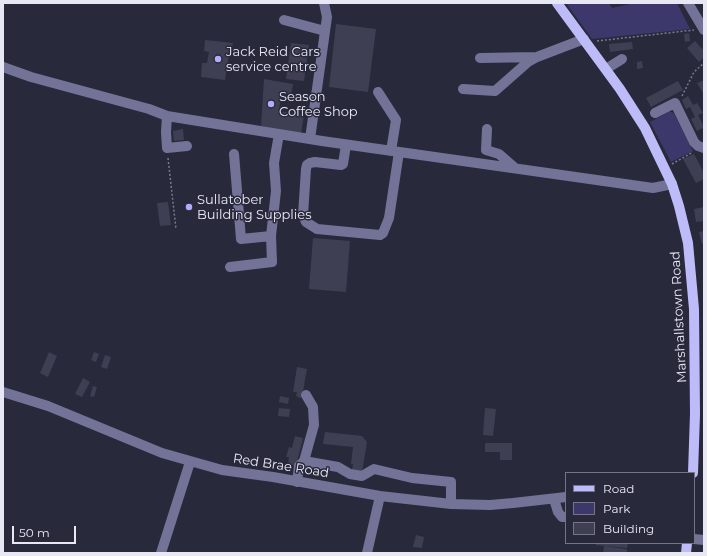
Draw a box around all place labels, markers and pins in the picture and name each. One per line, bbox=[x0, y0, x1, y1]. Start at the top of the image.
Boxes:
place label: Jack Reid Cars service centre bbox=[226, 44, 320, 75]
marker: Jack Reid Cars service centre bbox=[213, 54, 223, 64]
place label: Season Coffee Shop bbox=[279, 89, 358, 120]
marker: Season Coffee Shop bbox=[266, 99, 276, 109]
place label: Sullatober Building Supplies bbox=[197, 192, 311, 223]
marker: Sullatober Building Supplies bbox=[184, 202, 194, 212]

